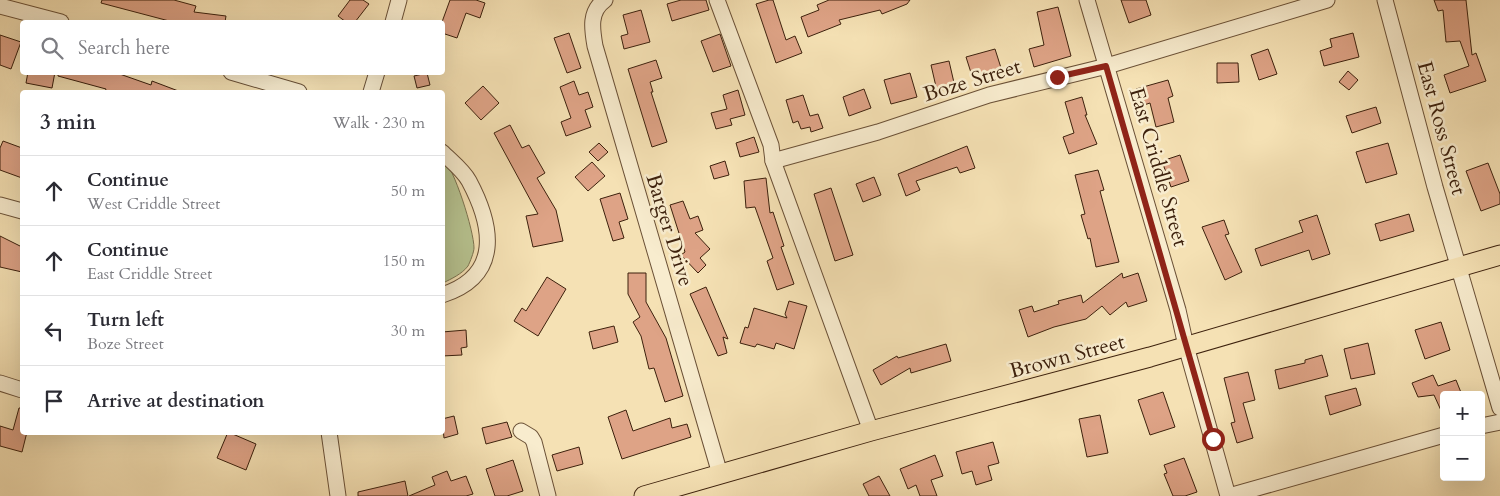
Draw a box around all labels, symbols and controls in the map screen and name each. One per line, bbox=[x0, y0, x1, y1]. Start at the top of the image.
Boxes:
search box bbox=[20, 20, 445, 75]
icon: search bbox=[38, 34, 66, 62]
text: Search here bbox=[78, 35, 170, 61]
street label: Boze Street bbox=[920, 52, 1025, 109]
street label: East Ross Street bbox=[1410, 58, 1473, 199]
route end bbox=[1046, 66, 1069, 89]
street label: East Criddle Street bbox=[1122, 84, 1195, 250]
text: 3 min bbox=[40, 108, 96, 137]
text: Walk · 230 m bbox=[333, 112, 425, 134]
text: Continue bbox=[87, 167, 169, 193]
street label: Barger Drive bbox=[639, 170, 700, 290]
icon: ahead bbox=[40, 177, 68, 205]
text: 50 m bbox=[391, 180, 425, 202]
text: West Criddle Street bbox=[87, 193, 220, 215]
text: Continue bbox=[87, 237, 169, 263]
icon: ahead bbox=[40, 247, 68, 275]
text: 150 m bbox=[383, 250, 425, 272]
text: East Criddle Street bbox=[87, 263, 212, 285]
text: Turn left bbox=[87, 307, 164, 333]
icon: left bbox=[40, 317, 68, 345]
text: 30 m bbox=[391, 320, 425, 342]
street label: Brown Street bbox=[1006, 327, 1128, 386]
text: Boze Street bbox=[87, 333, 164, 355]
icon: arrive bbox=[40, 387, 68, 415]
text: Arrive at destination bbox=[87, 388, 264, 414]
map controls bbox=[1440, 391, 1485, 481]
button: + bbox=[1440, 391, 1485, 436]
route start bbox=[1202, 428, 1225, 451]
button: − bbox=[1440, 436, 1485, 481]

